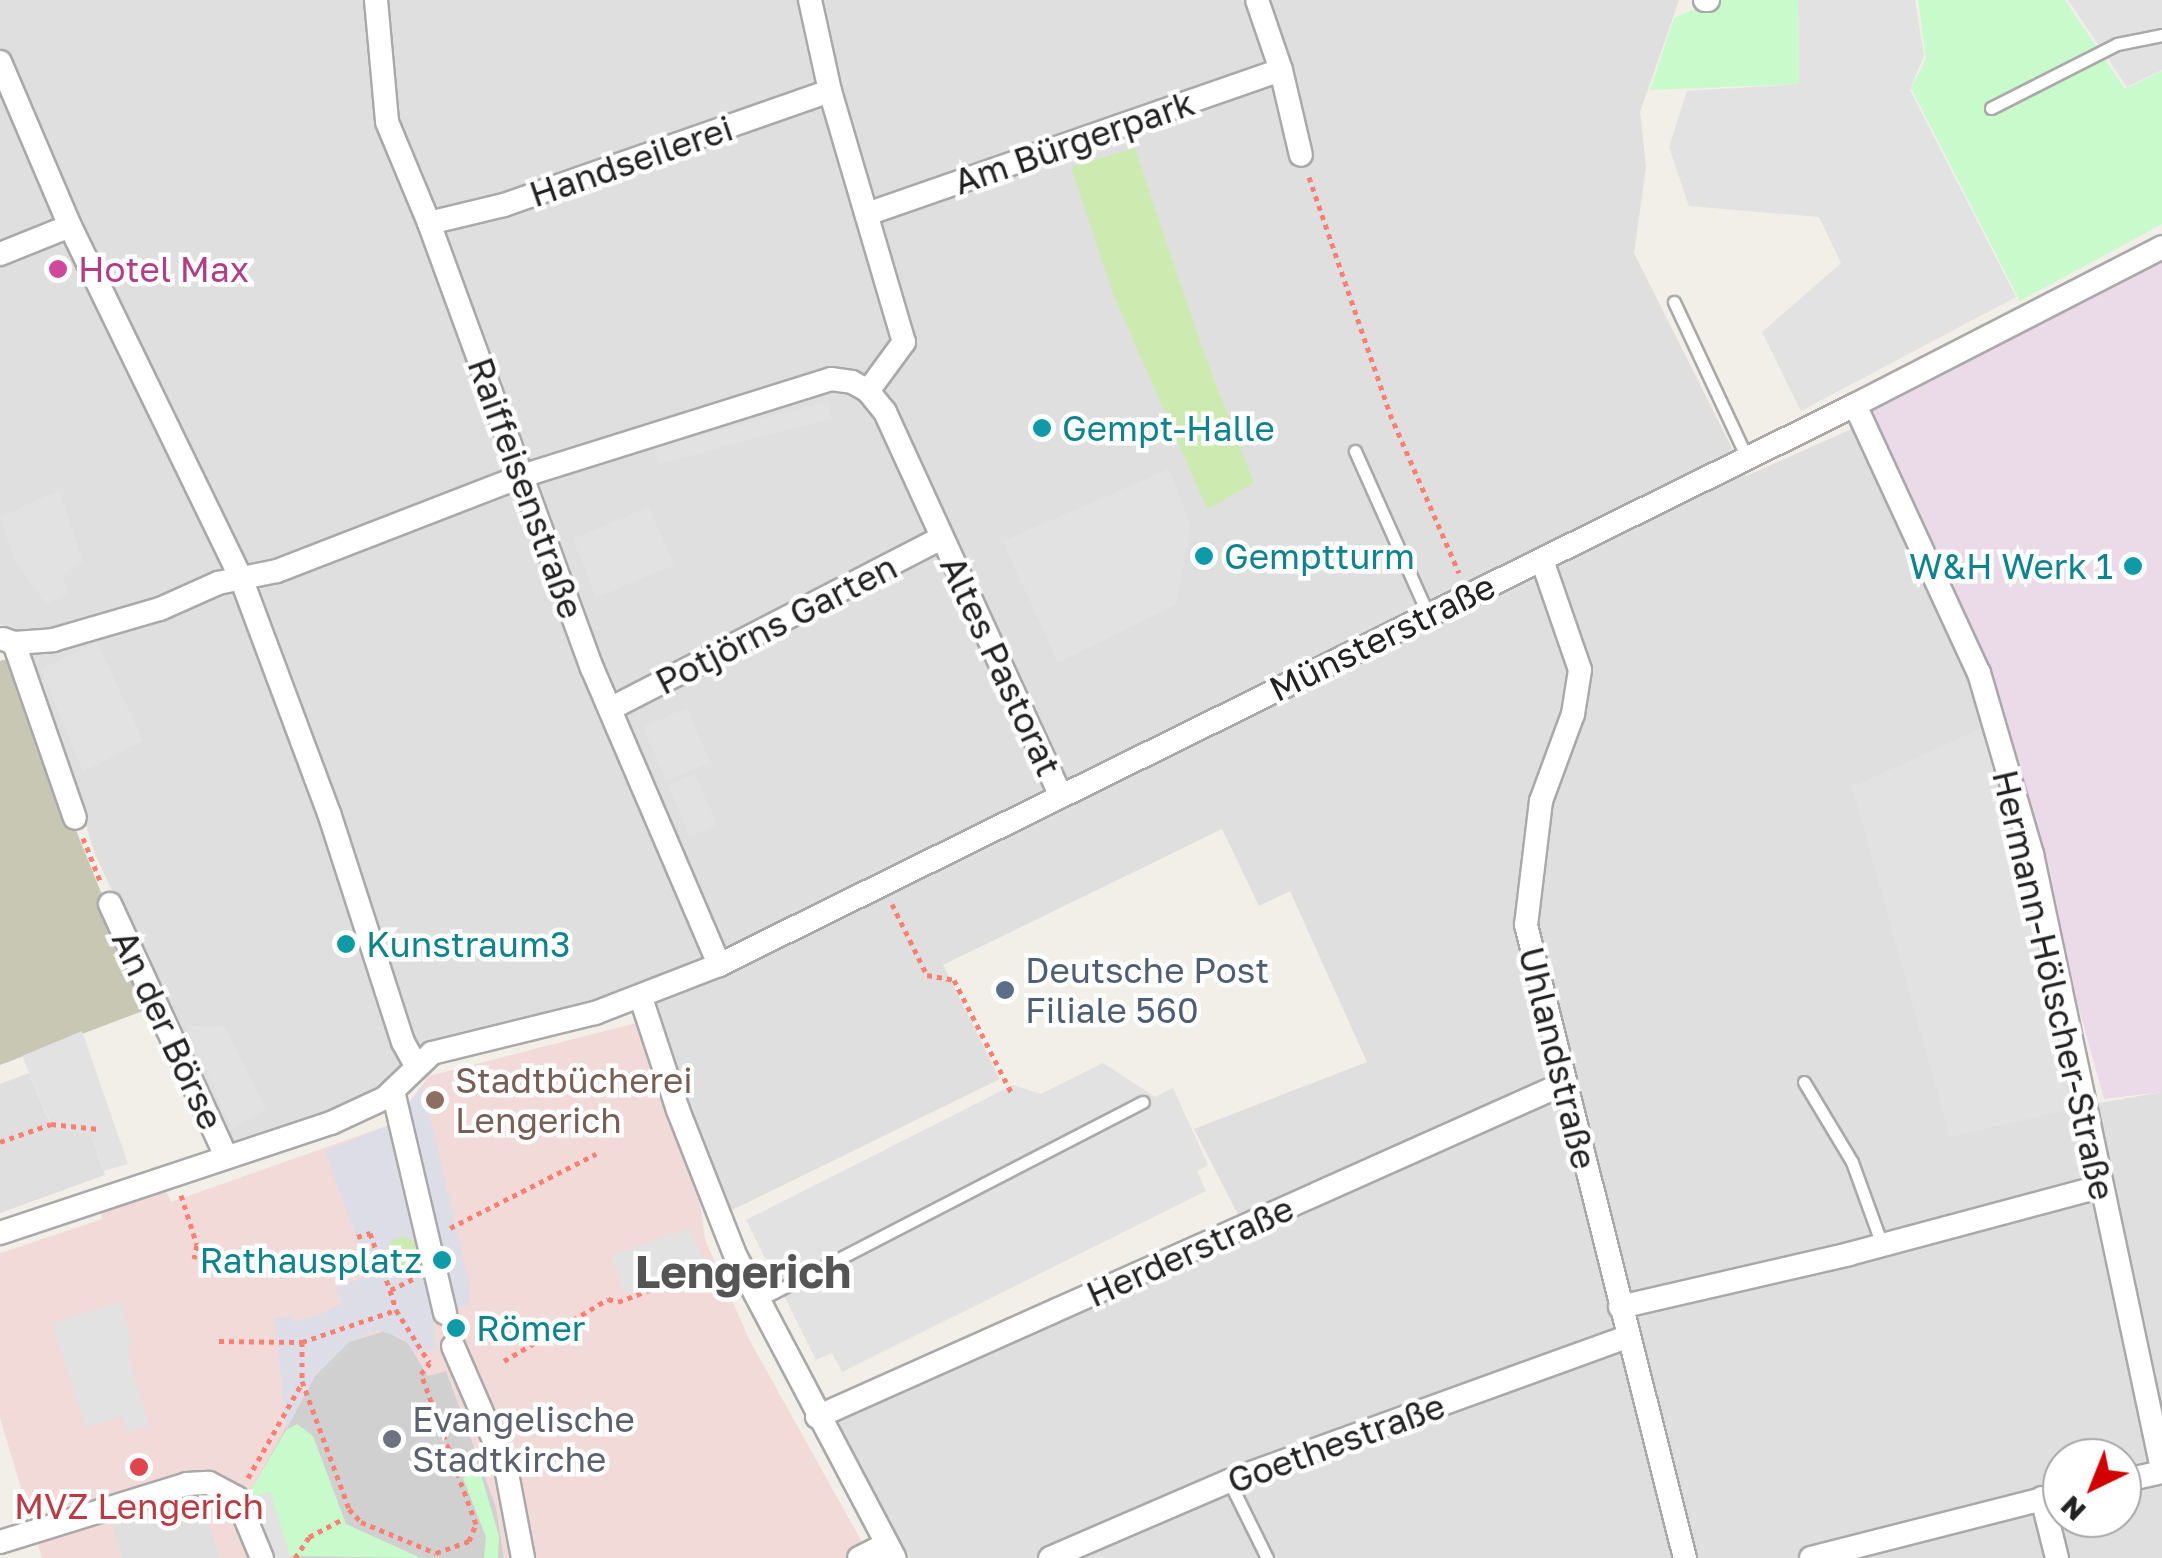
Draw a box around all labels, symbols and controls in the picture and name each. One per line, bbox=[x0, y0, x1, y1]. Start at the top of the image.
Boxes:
street label: Am Bürgerpark bbox=[948, 81, 1200, 203]
street label: Handseilerei bbox=[524, 107, 738, 215]
place label: Hotel Max bbox=[78, 248, 249, 290]
marker: Hotel Max bbox=[47, 258, 69, 280]
street label: Raiffeisenstraße bbox=[459, 352, 593, 624]
place label: Gempt-Halle bbox=[1062, 407, 1275, 449]
marker: Gempt-Halle bbox=[1031, 417, 1053, 439]
place label: Gemptturm bbox=[1224, 535, 1415, 577]
street label: Potjörns Garten bbox=[648, 545, 904, 703]
marker: Gemptturm bbox=[1193, 545, 1215, 567]
place label: W&H Werk 1 bbox=[1909, 545, 2113, 587]
street label: Altes Pastorat bbox=[932, 550, 1070, 782]
marker: W&H Werk 1 bbox=[2122, 555, 2144, 577]
street label: Münsterstraße bbox=[1262, 564, 1502, 710]
street label: Hermann-Hölscher-Straße bbox=[1984, 766, 2124, 1204]
place label: Kunstraum3 bbox=[366, 923, 570, 965]
street label: An der Börse bbox=[104, 924, 232, 1136]
marker: Kunstraum3 bbox=[335, 933, 357, 955]
street label: Uhlandstraße bbox=[1510, 943, 1606, 1173]
place label: Deutsche Post Filiale 560 bbox=[1025, 949, 1269, 1031]
marker: Deutsche Post Filiale 560 bbox=[994, 979, 1016, 1001]
place label: Stadtbücherei Lengerich bbox=[455, 1059, 693, 1141]
marker: Stadtbücherei Lengerich bbox=[424, 1089, 446, 1111]
street label: Herderstraße bbox=[1080, 1187, 1300, 1315]
place label: Rathausplatz bbox=[199, 1239, 422, 1281]
district label: Lengerich bbox=[635, 1245, 851, 1299]
marker: Rathausplatz bbox=[431, 1249, 453, 1271]
place label: Römer bbox=[476, 1307, 585, 1349]
marker: Römer bbox=[445, 1317, 467, 1339]
street label: Goethestraße bbox=[1222, 1384, 1450, 1502]
place label: Evangelische Stadtkirche bbox=[412, 1398, 635, 1480]
marker: Evangelische Stadtkirche bbox=[381, 1428, 403, 1450]
north arrow bbox=[2042, 1438, 2142, 1538]
marker: MVZ Lengerich bbox=[126, 1454, 152, 1480]
place label: MVZ Lengerich bbox=[14, 1485, 264, 1527]
text: N bbox=[2054, 1490, 2092, 1528]

